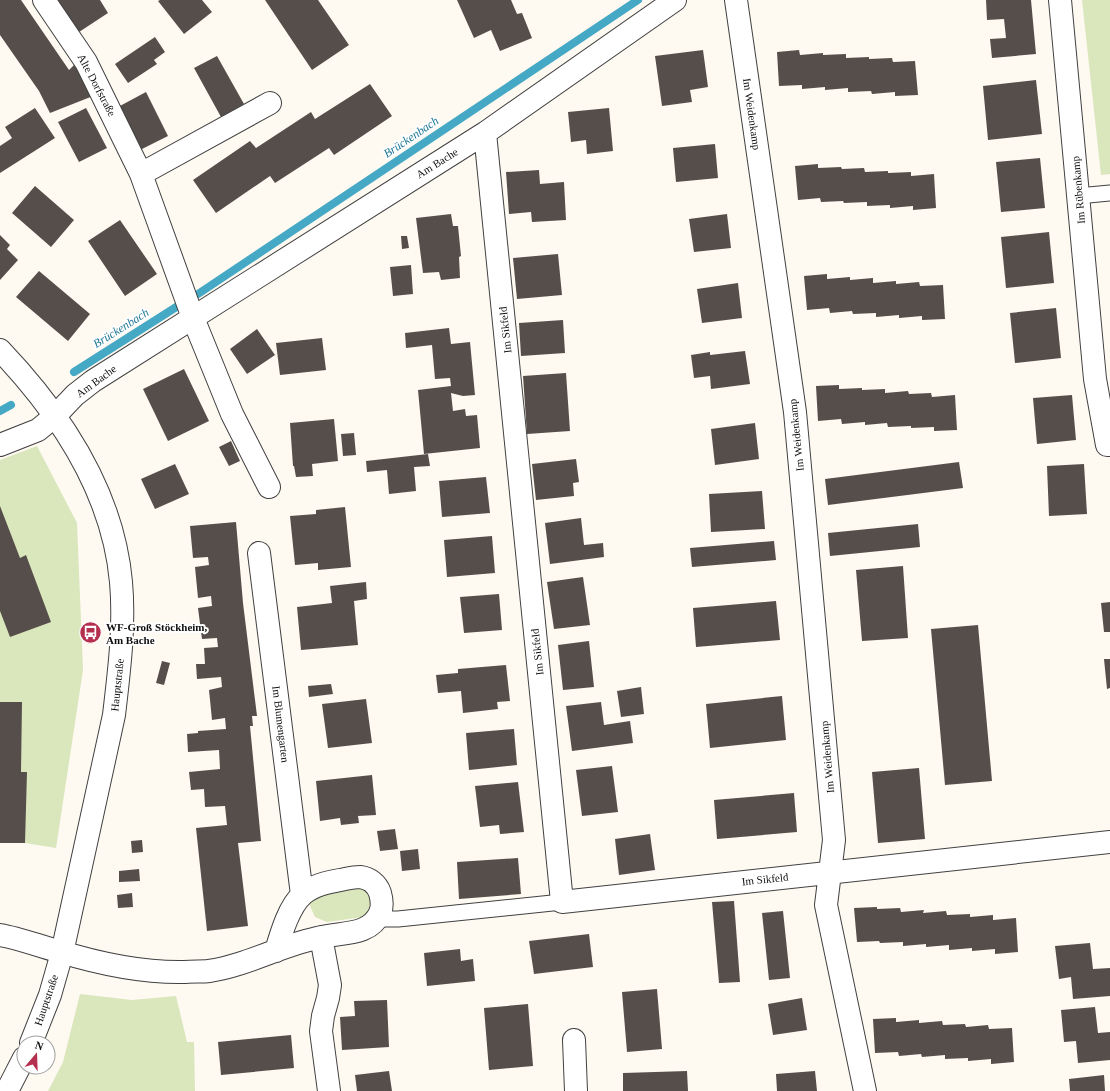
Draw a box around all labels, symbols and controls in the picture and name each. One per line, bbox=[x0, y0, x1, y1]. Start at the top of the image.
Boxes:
street label: Alte Dorfstraße bbox=[76, 52, 118, 118]
street label: Im Weidenkamp bbox=[741, 77, 763, 151]
water label: Brückenbach bbox=[381, 113, 441, 161]
street label: Am Bache bbox=[414, 145, 460, 180]
street label: Im Rübenkamp bbox=[1069, 155, 1087, 224]
water label: Brückenbach bbox=[90, 305, 152, 351]
street label: Im Sikfeld bbox=[497, 306, 513, 354]
street label: Am Bache bbox=[74, 362, 119, 400]
street label: Im Weidenkamp bbox=[786, 398, 806, 472]
bus stop icon: WF-Groß Stöckheim, Am Bache bbox=[77, 620, 103, 646]
place label: WF-Groß Stöckheim, Am Bache bbox=[106, 621, 207, 646]
street label: Im Sikfeld bbox=[529, 628, 545, 676]
street label: Hauptstraße bbox=[108, 658, 126, 712]
street label: Im Blumengarten bbox=[270, 685, 292, 764]
street label: Im Weidenkamp bbox=[818, 720, 836, 794]
street label: Im Sikfeld bbox=[741, 871, 789, 887]
street label: Hauptstraße bbox=[32, 973, 60, 1027]
north arrow bbox=[16, 1035, 56, 1075]
text: N bbox=[34, 1039, 45, 1053]

